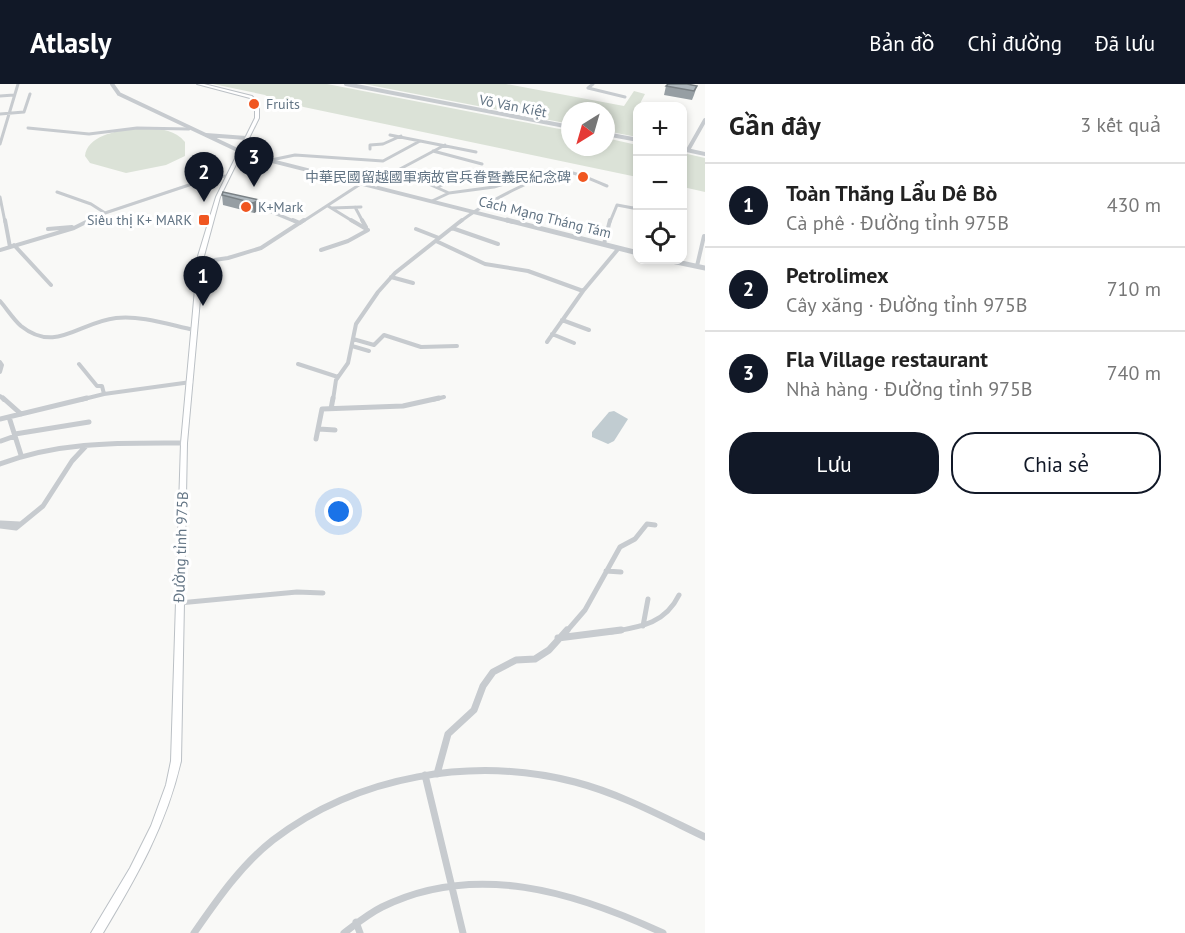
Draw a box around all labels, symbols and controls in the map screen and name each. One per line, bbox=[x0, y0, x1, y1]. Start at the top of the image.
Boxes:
text: Atlasly bbox=[30, 24, 112, 61]
text: Bản đồ bbox=[869, 30, 935, 57]
text: Chỉ đường bbox=[968, 30, 1062, 57]
text: Đã lưu bbox=[1095, 30, 1155, 57]
street label: Võ Văn Kiệt bbox=[477, 90, 549, 121]
place label: Fruits bbox=[266, 95, 300, 113]
marker: Fruits bbox=[247, 97, 261, 111]
north arrow bbox=[561, 102, 615, 156]
map controls bbox=[633, 102, 687, 264]
button: + bbox=[633, 102, 687, 156]
text: Gần đây bbox=[729, 109, 821, 142]
text: 3 kết quả bbox=[1080, 112, 1161, 138]
pin: 3 bbox=[234, 138, 274, 187]
pin: 2 bbox=[184, 152, 224, 202]
button: − bbox=[633, 156, 687, 210]
place label: 中華民國留越國軍病故官兵眷暨義民紀念碑 bbox=[305, 168, 571, 186]
marker: 中華民國留越國軍病故官兵眷暨義民紀念碑 bbox=[576, 170, 590, 184]
text: Toàn Thắng Lẩu Dê Bò bbox=[786, 179, 997, 207]
street label: Cách Mạng Tháng Tám bbox=[477, 192, 613, 242]
text: 1 bbox=[743, 192, 754, 218]
text: 430 m bbox=[1107, 192, 1161, 218]
place label: K+Mark bbox=[258, 198, 303, 216]
marker: K+Mark bbox=[239, 200, 253, 214]
button: locate bbox=[633, 210, 687, 264]
text: Cà phê · Đường tỉnh 975B bbox=[786, 210, 1009, 236]
place label: Siêu thị K+ MARK bbox=[87, 211, 192, 229]
marker: Siêu thị K+ MARK bbox=[197, 213, 211, 227]
pin: 1 bbox=[184, 256, 222, 306]
text: Petrolimex bbox=[786, 261, 889, 289]
text: 2 bbox=[743, 276, 754, 302]
text: 710 m bbox=[1107, 276, 1161, 302]
text: Cây xăng · Đường tỉnh 975B bbox=[786, 292, 1028, 318]
text: Fla Village restaurant bbox=[786, 345, 988, 373]
text: 3 bbox=[743, 360, 754, 386]
text: 740 m bbox=[1107, 360, 1161, 386]
text: Nhà hàng · Đường tỉnh 975B bbox=[786, 376, 1033, 402]
button: Lưu bbox=[729, 432, 939, 494]
button: Chia sẻ bbox=[951, 432, 1161, 494]
street label: Đường tỉnh 975B bbox=[169, 491, 192, 604]
your location bbox=[324, 497, 353, 526]

